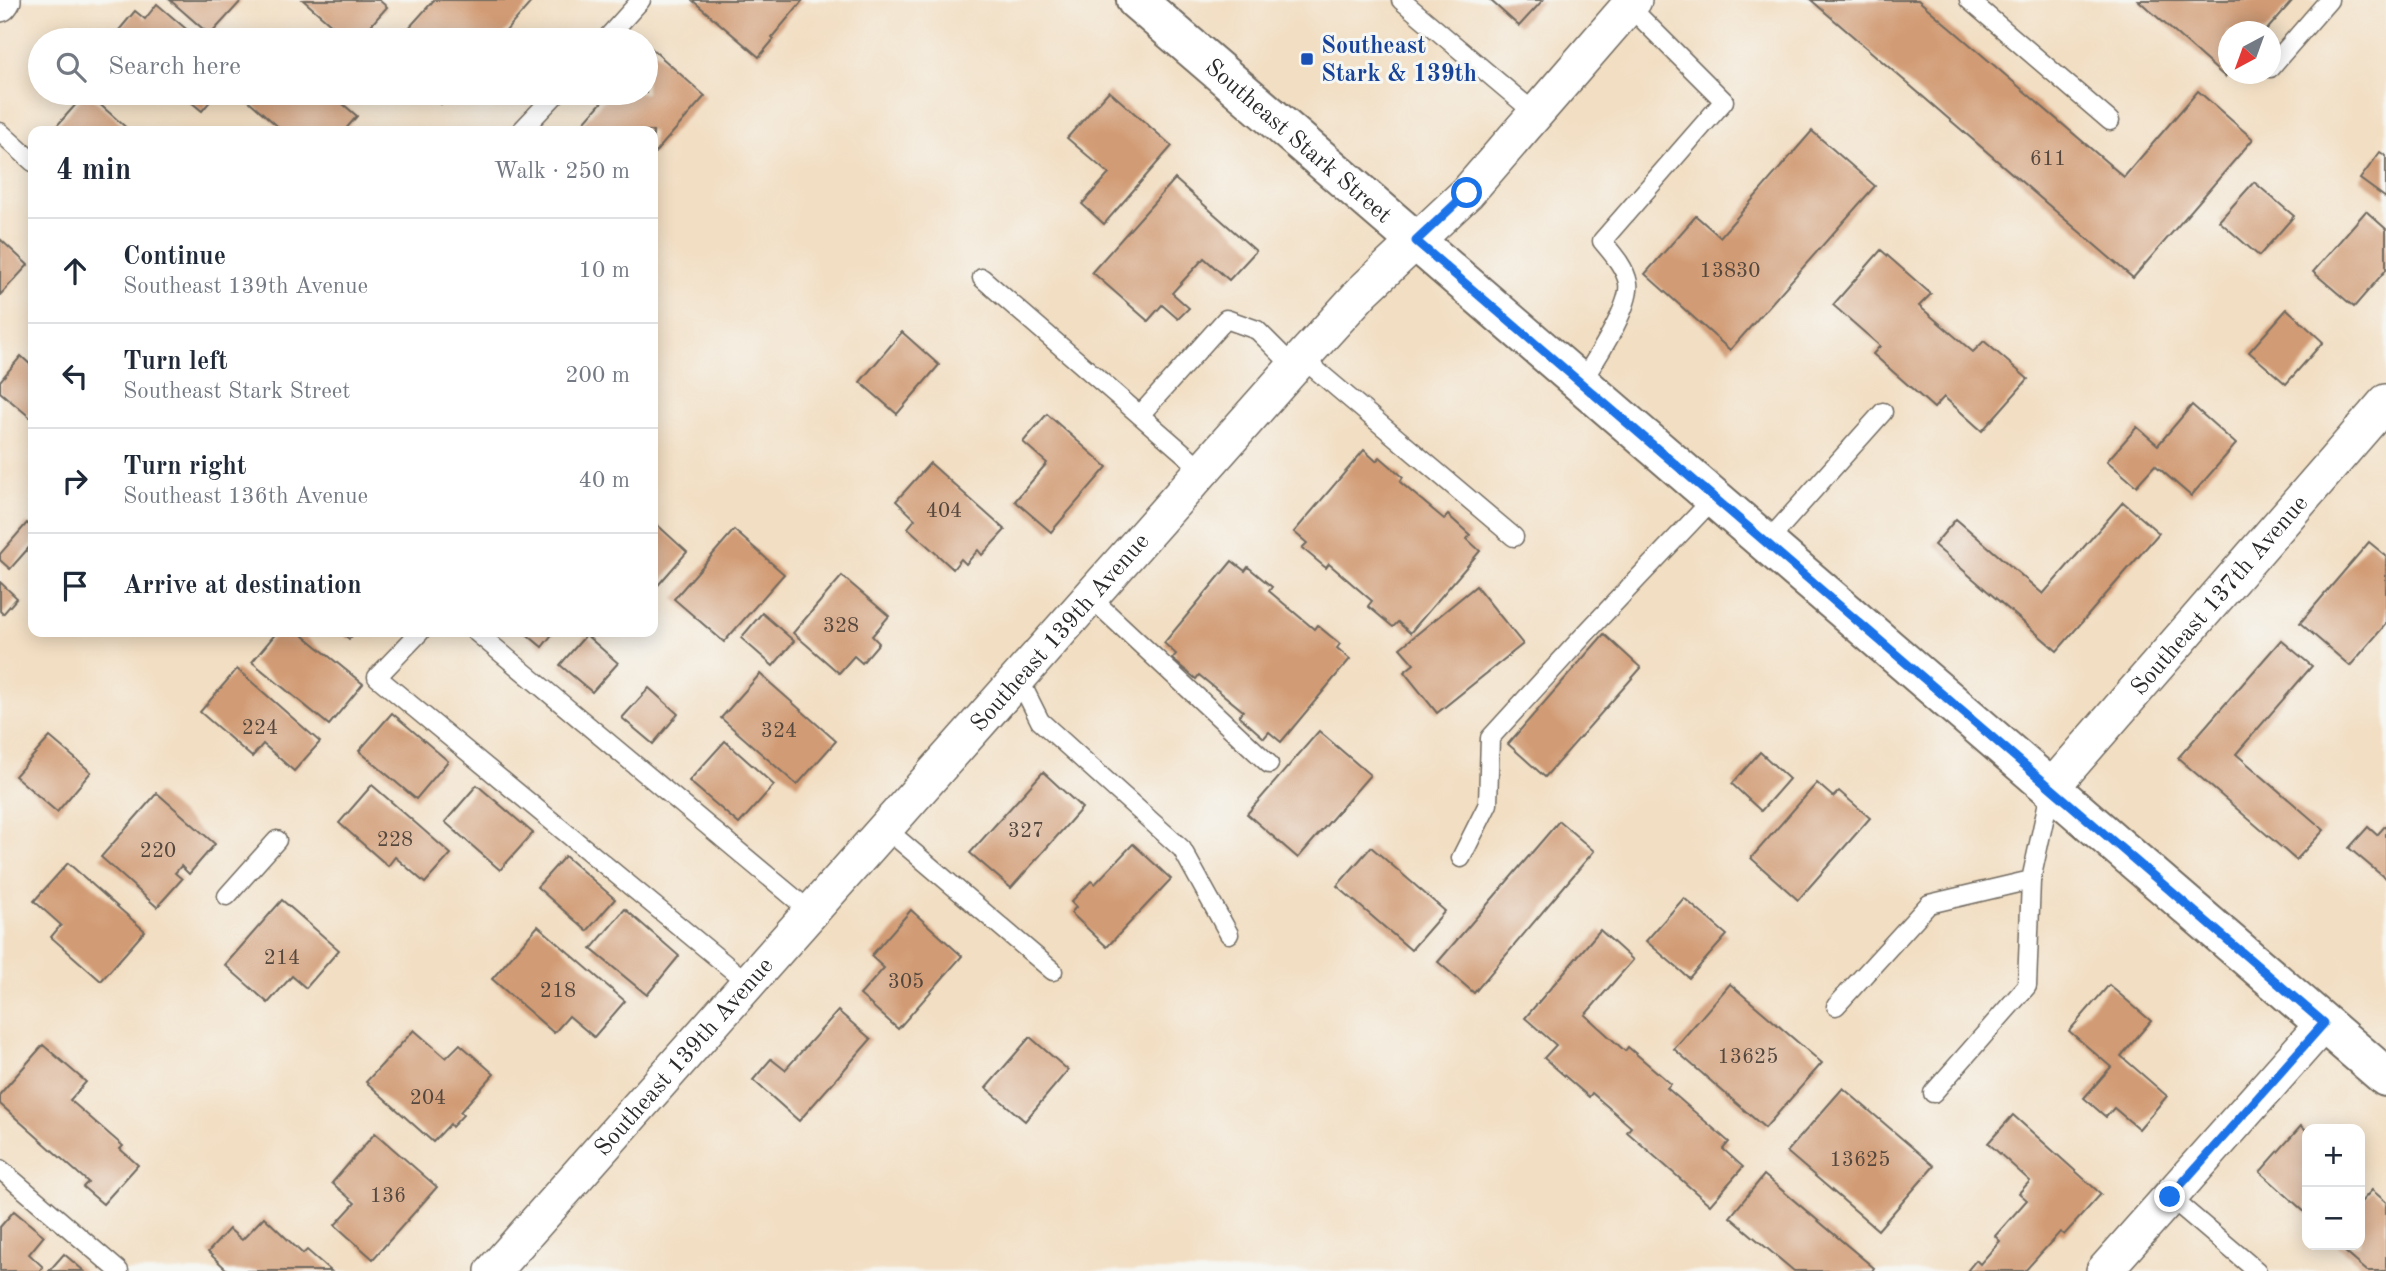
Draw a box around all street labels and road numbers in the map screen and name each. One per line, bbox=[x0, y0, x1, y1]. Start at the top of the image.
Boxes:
street label: Southeast Stark Street bbox=[1200, 55, 1395, 228]
street label: Southeast 137th Avenue bbox=[2127, 492, 2313, 700]
street label: Southeast 139th Avenue bbox=[967, 529, 1155, 737]
street label: Southeast 139th Avenue bbox=[591, 954, 779, 1161]

